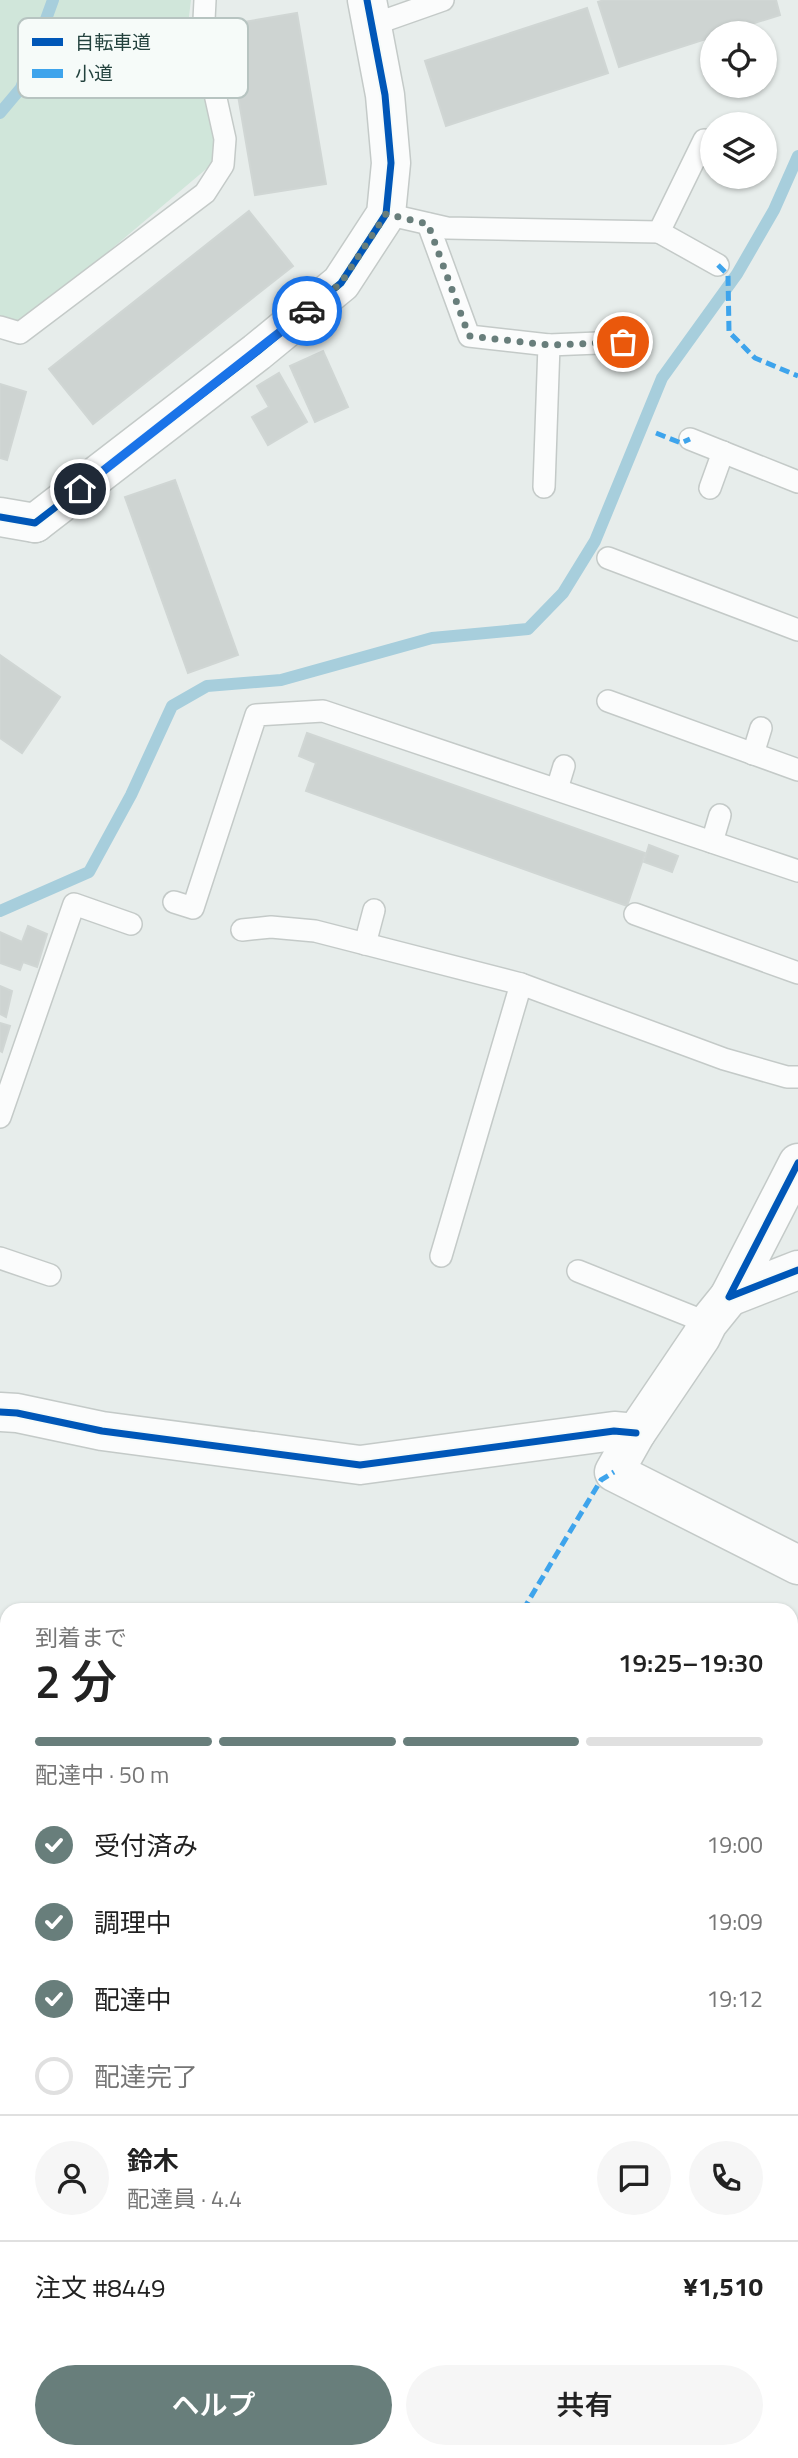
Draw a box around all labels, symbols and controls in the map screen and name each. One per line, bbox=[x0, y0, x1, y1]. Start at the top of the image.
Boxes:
legend bbox=[18, 18, 248, 98]
map controls bbox=[700, 21, 777, 189]
button: locate bbox=[700, 21, 777, 98]
text: 自転車道 bbox=[75, 27, 151, 56]
text: 小道 bbox=[75, 58, 113, 87]
button: layers bbox=[700, 112, 777, 189]
courier bbox=[272, 276, 342, 346]
icon: car bbox=[288, 292, 326, 330]
pin bbox=[593, 312, 653, 372]
icon: bag bbox=[604, 323, 642, 361]
pin bbox=[50, 459, 110, 519]
icon: home bbox=[61, 470, 99, 508]
text: 到着まで bbox=[35, 1620, 127, 1655]
text: 19:25–19:30 bbox=[618, 1643, 763, 1682]
text: 2 分 bbox=[35, 1646, 117, 1716]
text: 配達中 · 50 m bbox=[35, 1757, 169, 1792]
icon: check bbox=[35, 1826, 73, 1864]
text: 受付済み bbox=[94, 1826, 198, 1865]
text: 19:00 bbox=[706, 1827, 763, 1862]
icon: check bbox=[35, 1903, 73, 1941]
text: 調理中 bbox=[94, 1903, 172, 1942]
text: 19:09 bbox=[706, 1904, 763, 1939]
icon: check bbox=[35, 1980, 73, 2018]
text: 配達中 bbox=[94, 1980, 172, 2019]
text: 19:12 bbox=[706, 1981, 763, 2016]
text: 配達完了 bbox=[94, 2057, 198, 2096]
button: person bbox=[35, 2141, 109, 2215]
text: 鈴木 bbox=[127, 2141, 179, 2180]
button: chat bbox=[597, 2141, 671, 2215]
button: phone bbox=[689, 2141, 763, 2215]
text: 配達員 · 4.4 bbox=[127, 2181, 242, 2216]
text: ¥1,510 bbox=[683, 2267, 763, 2306]
text: 注文 #8449 bbox=[35, 2268, 166, 2307]
button: ヘルプ bbox=[35, 2365, 392, 2445]
button: 共有 bbox=[406, 2365, 763, 2445]

